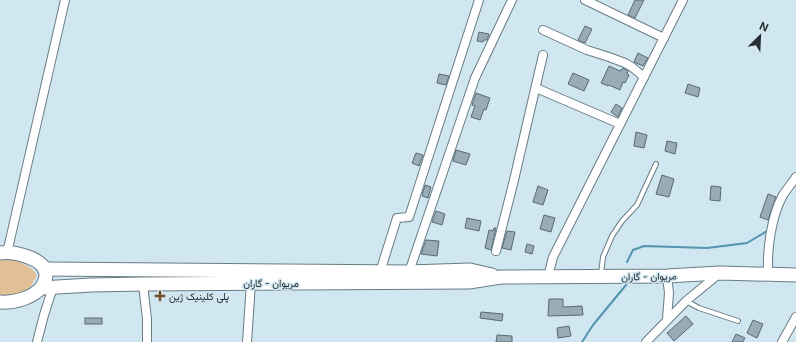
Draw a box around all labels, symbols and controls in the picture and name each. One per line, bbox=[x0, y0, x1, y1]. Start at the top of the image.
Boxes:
north arrow bbox=[740, 16, 780, 56]
text: N bbox=[757, 19, 771, 35]
street label: مریوان - گاران bbox=[621, 270, 677, 283]
street label: مریوان - گاران bbox=[243, 277, 299, 290]
marker: پلی کلینیک ژین bbox=[154, 290, 166, 302]
place label: پلی کلینیک ژین bbox=[169, 290, 229, 304]

